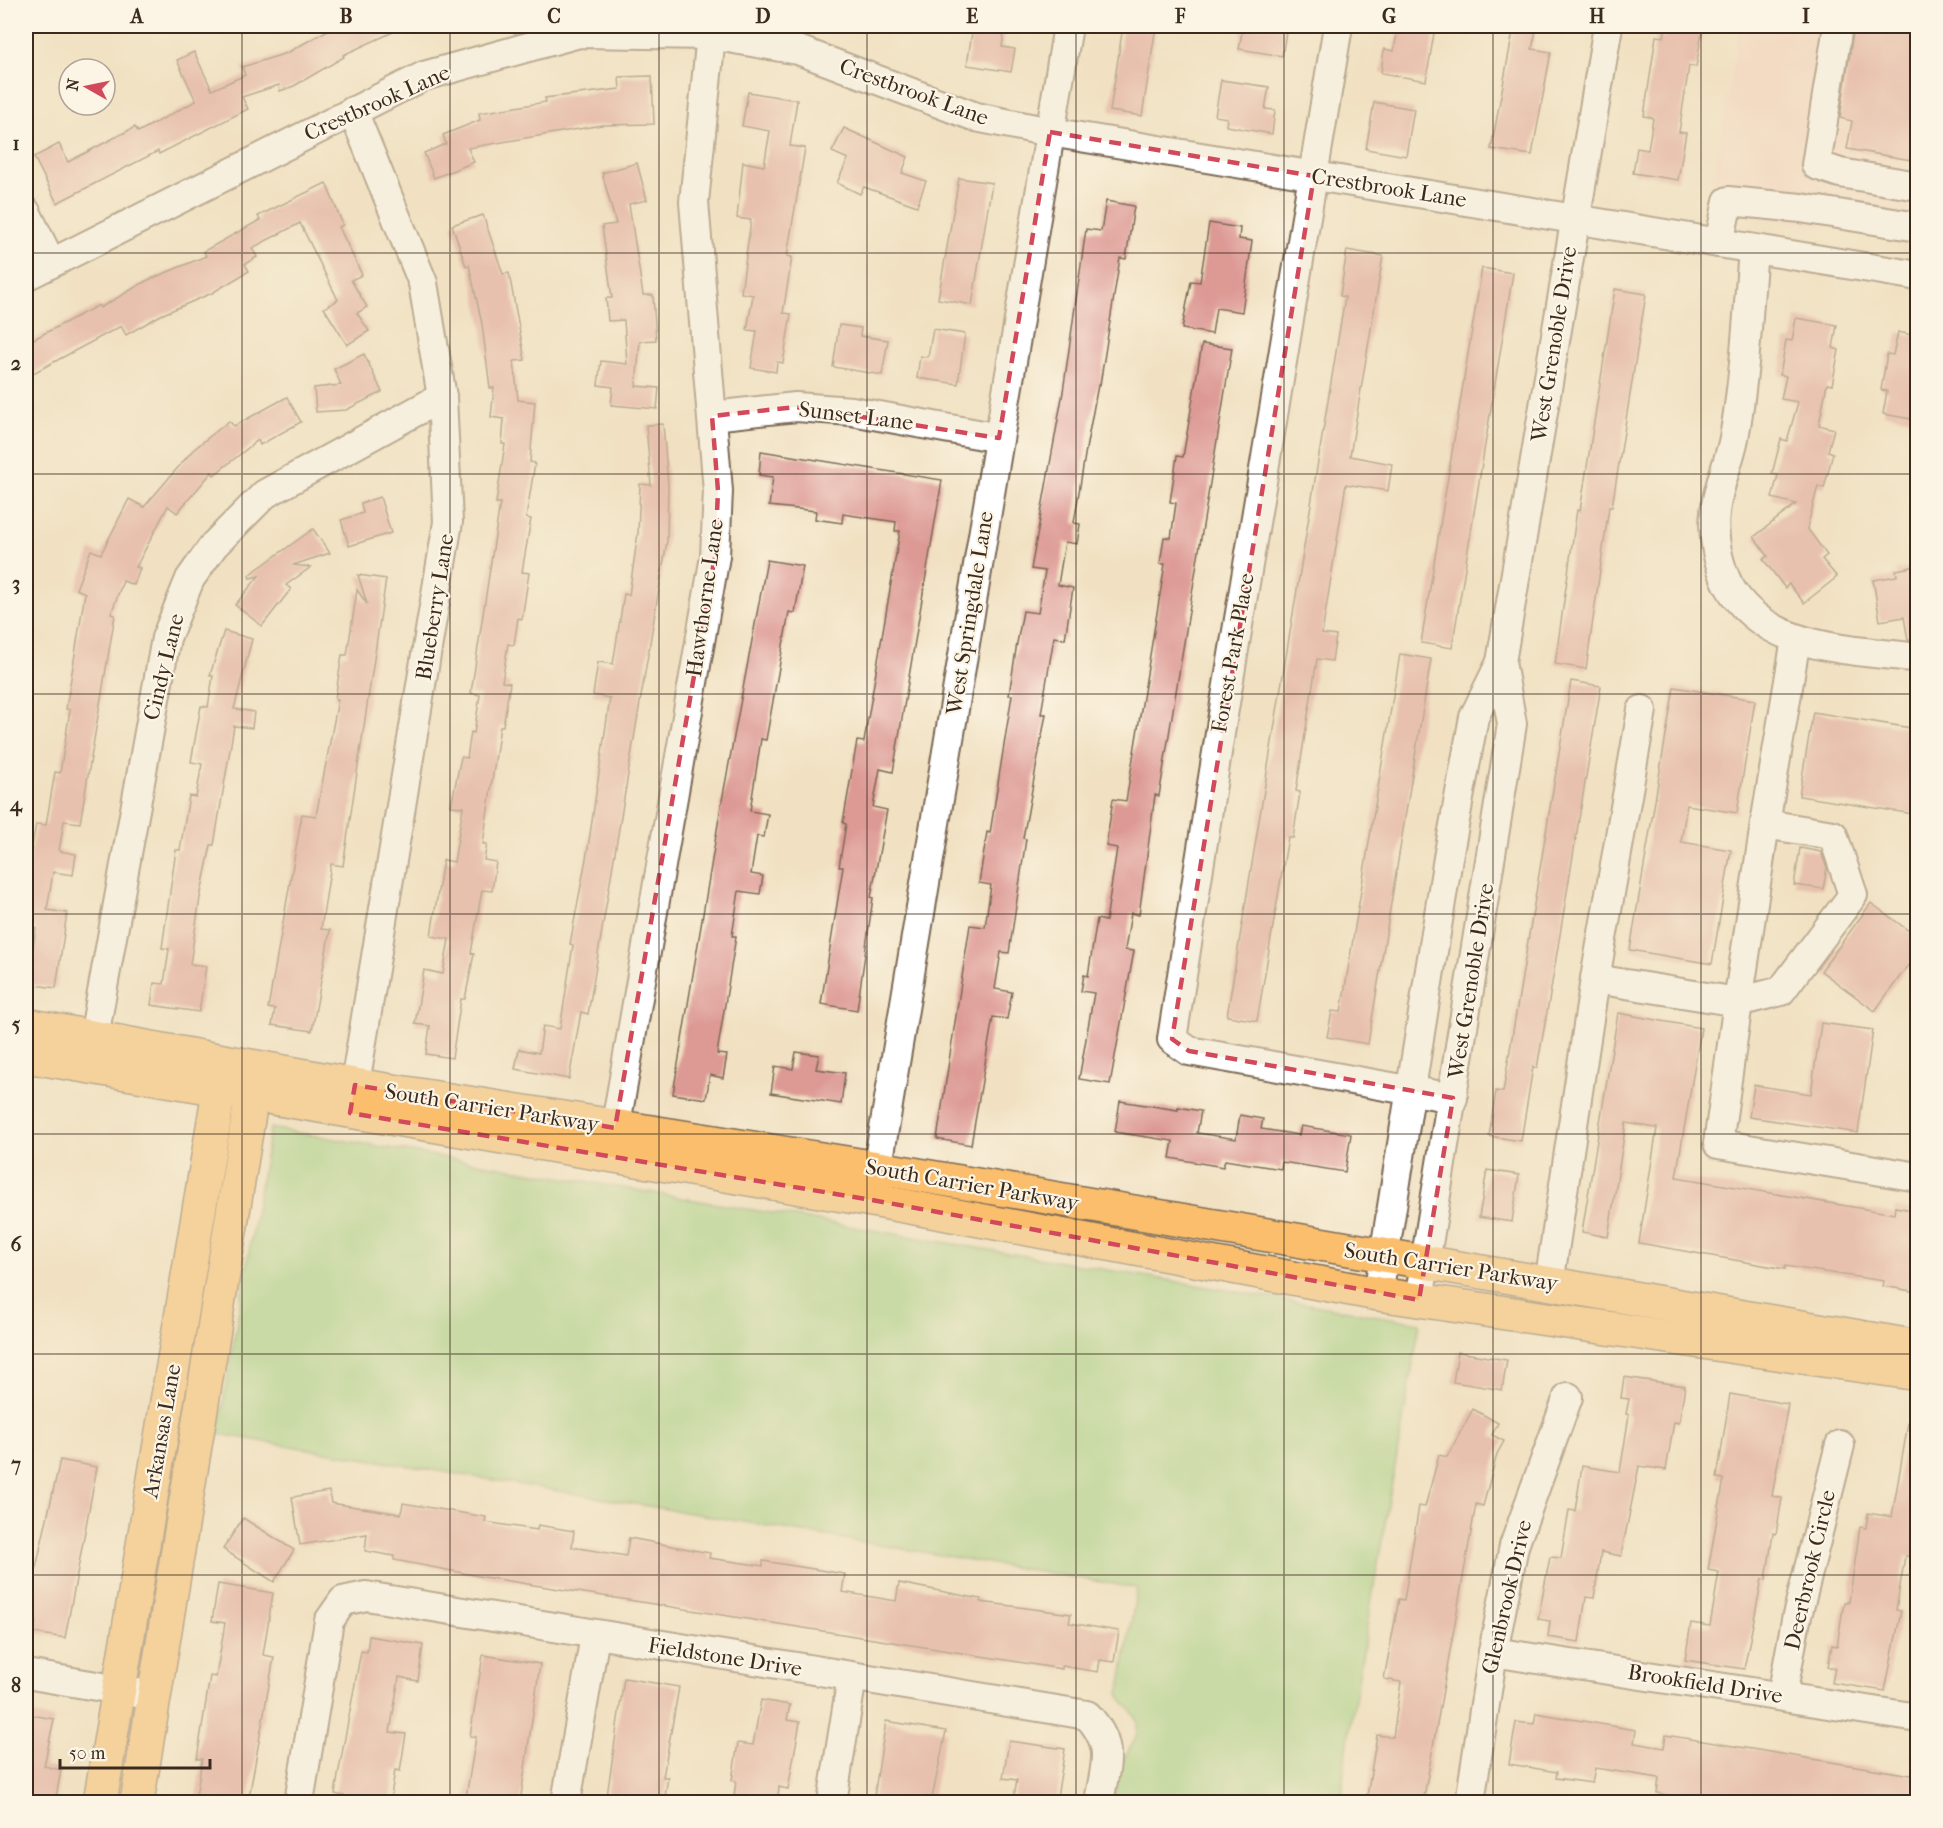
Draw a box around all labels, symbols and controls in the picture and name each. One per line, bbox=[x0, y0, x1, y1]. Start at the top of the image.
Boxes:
text: A bbox=[129, 5, 145, 28]
text: B bbox=[339, 5, 353, 28]
text: C bbox=[547, 5, 561, 28]
text: D bbox=[755, 5, 771, 28]
text: E bbox=[966, 5, 978, 28]
text: F bbox=[1174, 5, 1186, 28]
text: G bbox=[1382, 5, 1396, 28]
text: H bbox=[1589, 5, 1605, 28]
text: I bbox=[1802, 5, 1810, 28]
street label: Crestbrook Lane bbox=[836, 53, 992, 131]
north arrow bbox=[57, 57, 117, 117]
street label: Crestbrook Lane bbox=[300, 59, 454, 147]
text: N bbox=[62, 76, 83, 92]
text: 1 bbox=[12, 132, 20, 155]
street label: Crestbrook Lane bbox=[1310, 163, 1469, 213]
street label: West Grenoble Drive bbox=[1526, 244, 1582, 445]
text: 2 bbox=[11, 352, 21, 375]
street label: Sunset Lane bbox=[797, 396, 915, 436]
street label: West Springdale Lane bbox=[941, 509, 999, 718]
street label: Hawthorne Lane bbox=[681, 517, 729, 679]
street label: Blueberry Lane bbox=[411, 532, 459, 682]
street label: Forest Park Place bbox=[1206, 571, 1260, 735]
text: 3 bbox=[12, 572, 20, 595]
street label: Cindy Lane bbox=[138, 611, 190, 723]
text: 4 bbox=[9, 793, 23, 817]
street label: West Grenoble Drive bbox=[1443, 881, 1499, 1082]
text: 5 bbox=[12, 1013, 21, 1036]
street label: South Carrier Parkway bbox=[383, 1078, 602, 1138]
street label: South Carrier Parkway bbox=[863, 1153, 1082, 1217]
text: 6 bbox=[11, 1233, 23, 1256]
street label: South Carrier Parkway bbox=[1342, 1237, 1561, 1297]
street label: Arkansas Lane bbox=[137, 1362, 187, 1501]
text: 7 bbox=[10, 1453, 21, 1476]
street label: Deerbrook Circle bbox=[1779, 1487, 1841, 1653]
street label: Glenbrook Drive bbox=[1477, 1517, 1537, 1677]
street label: Fieldstone Drive bbox=[646, 1632, 804, 1682]
street label: Brookfield Drive bbox=[1626, 1659, 1784, 1709]
text: 8 bbox=[11, 1674, 21, 1697]
scale bar bbox=[60, 1732, 210, 1770]
text: 50 m bbox=[69, 1743, 106, 1764]

